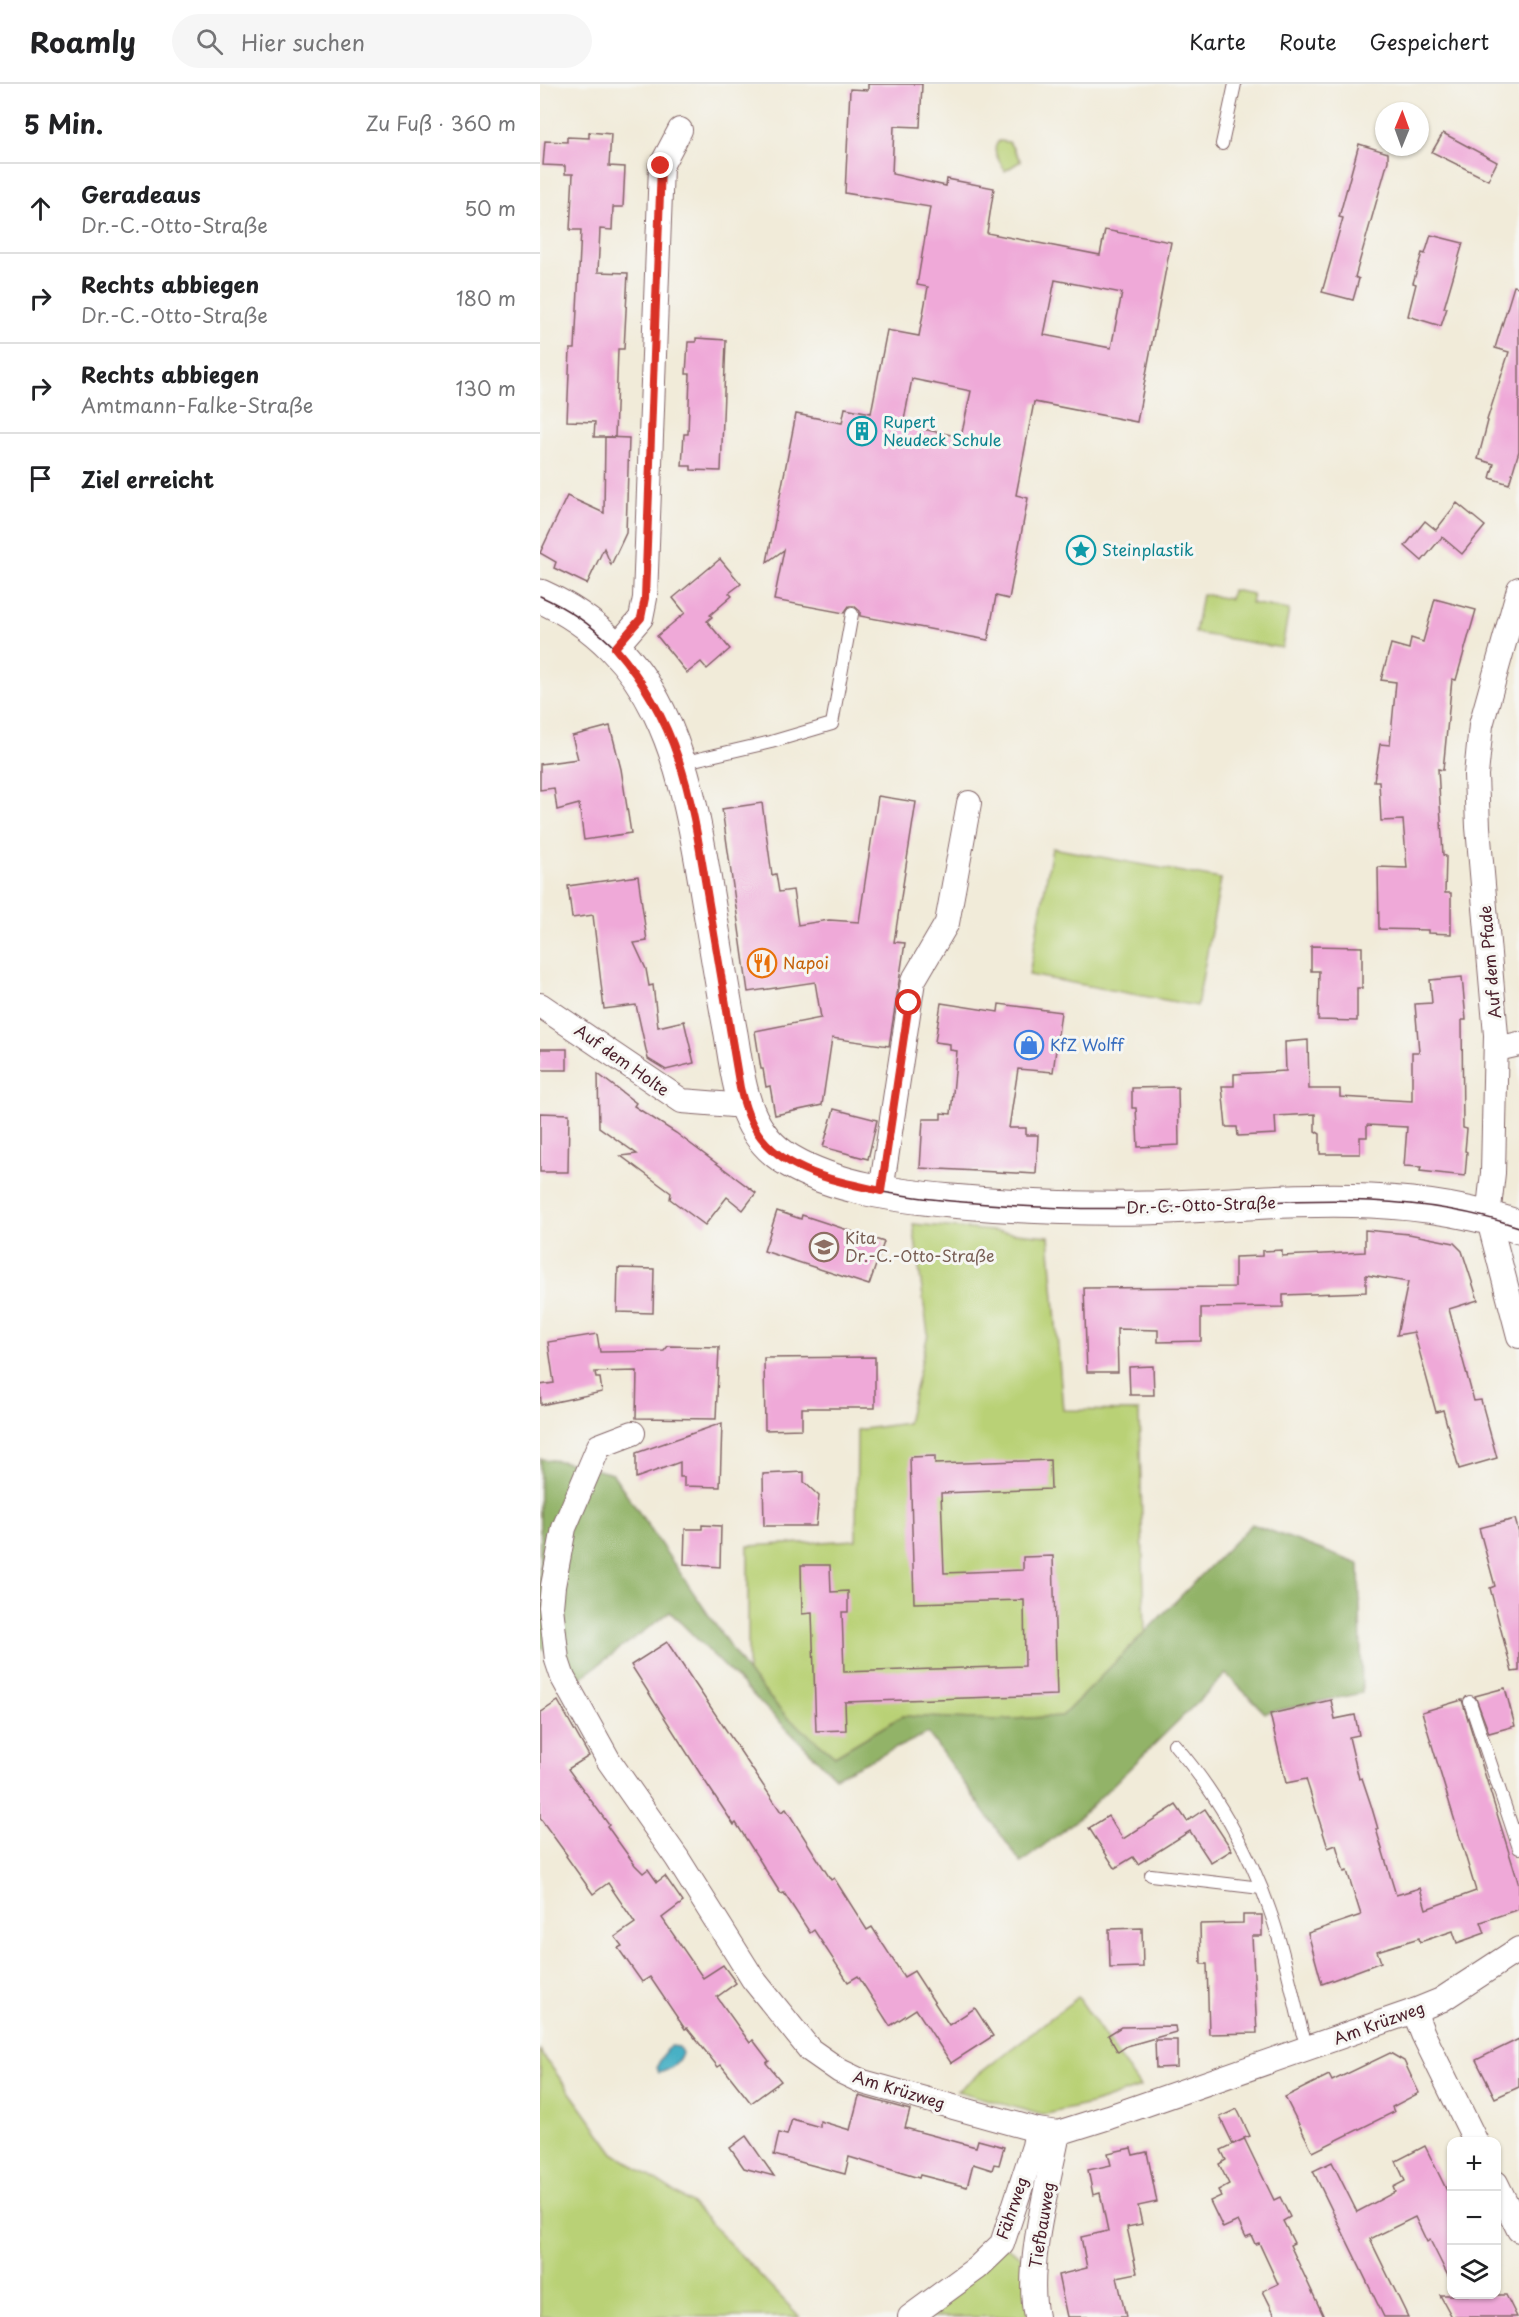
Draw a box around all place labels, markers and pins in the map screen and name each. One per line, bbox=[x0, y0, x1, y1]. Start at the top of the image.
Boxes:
place label: Rupert Neudeck Schule bbox=[883, 409, 1002, 451]
building icon: Rupert Neudeck Schule bbox=[846, 415, 878, 447]
place icon: Steinplastik bbox=[1065, 534, 1097, 566]
place label: Steinplastik bbox=[1102, 537, 1194, 561]
restaurant icon: Napoi bbox=[746, 947, 778, 979]
place label: Napoi bbox=[783, 950, 829, 974]
shop icon: KfZ Wolff bbox=[1013, 1029, 1045, 1061]
place label: KfZ Wolff bbox=[1050, 1032, 1125, 1056]
place label: Kita Dr.-C.-Otto-Straße bbox=[845, 1225, 994, 1267]
school or university icon: Kita Dr.-C.-Otto-Straße bbox=[808, 1231, 840, 1263]

